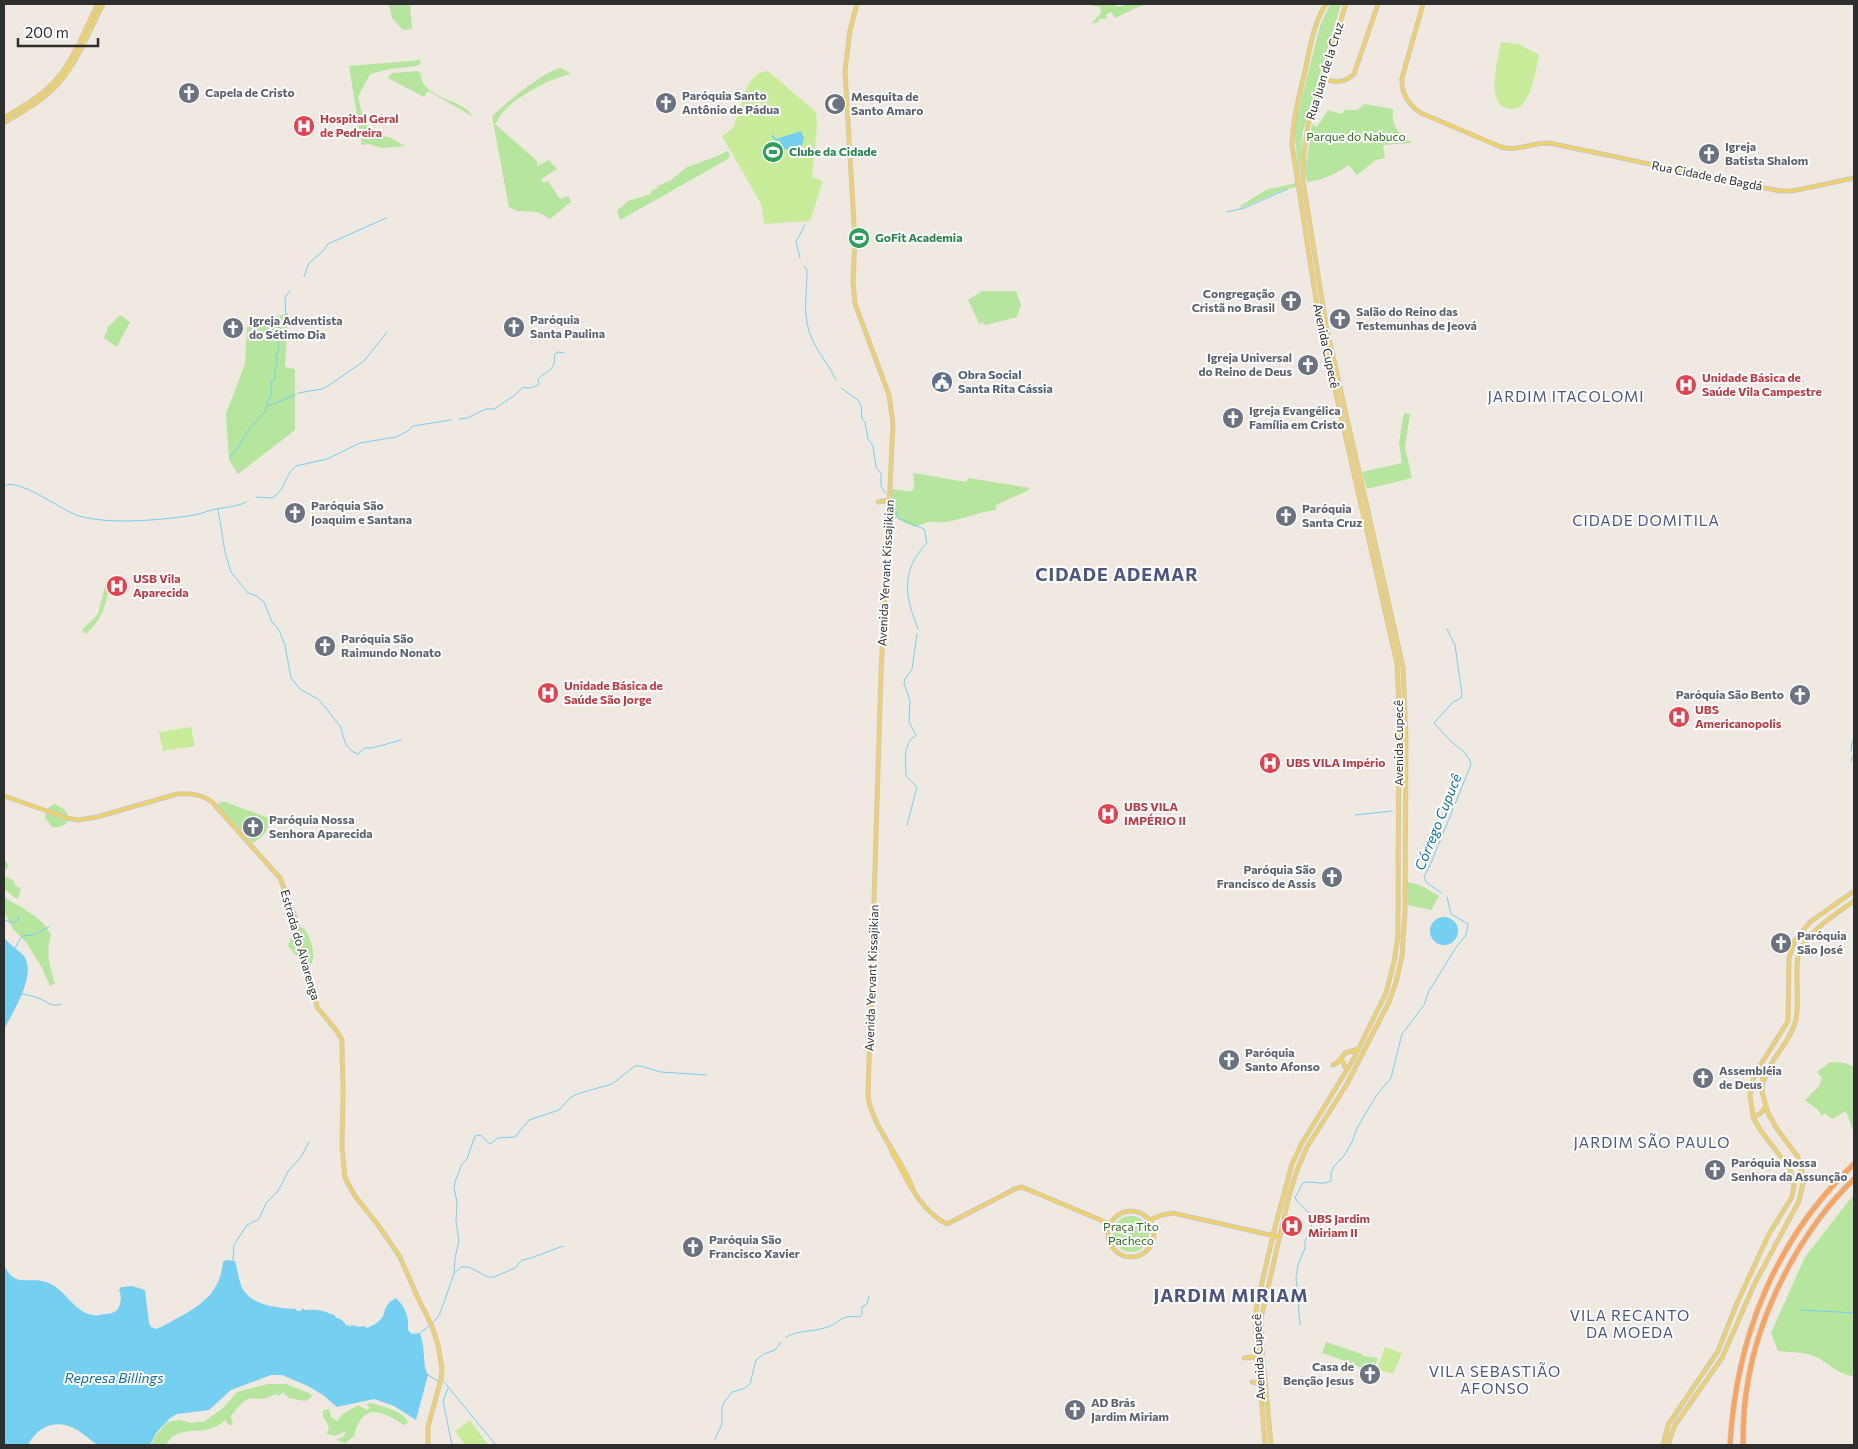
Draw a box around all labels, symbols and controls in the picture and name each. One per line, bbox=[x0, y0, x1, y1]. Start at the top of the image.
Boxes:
scale bar bbox=[18, 15, 98, 47]
street label: Rua Juan de la Cruz bbox=[1302, 20, 1347, 122]
text: 200 m bbox=[25, 23, 69, 41]
church icon: Capela de Cristo bbox=[177, 81, 201, 105]
place label: Capela de Cristo bbox=[205, 85, 295, 99]
place label: Paróquia Santo Antônio de Pádua bbox=[682, 88, 779, 116]
place label: Mesquita de Santo Amaro bbox=[851, 89, 923, 117]
church icon: Paróquia Santo Antônio de Pádua bbox=[654, 91, 678, 115]
mosque icon: Mesquita de Santo Amaro bbox=[823, 92, 847, 116]
place label: Hospital Geral de Pedreira bbox=[320, 111, 399, 139]
hospital icon: Hospital Geral de Pedreira bbox=[292, 114, 316, 138]
park label: Parque do Nabuco bbox=[1306, 129, 1406, 143]
place label: Igreja Batista Shalom bbox=[1725, 139, 1808, 167]
sports icon: Clube da Cidade bbox=[761, 140, 785, 164]
church icon: Igreja Batista Shalom bbox=[1697, 142, 1721, 166]
place label: Clube da Cidade bbox=[789, 144, 877, 158]
street label: Rua Cidade de Bagdá bbox=[1651, 157, 1764, 193]
sports icon: GoFit Academia bbox=[847, 226, 871, 250]
place label: GoFit Academia bbox=[875, 230, 962, 244]
place label: Congregação Cristã no Brasil bbox=[1192, 286, 1275, 314]
church icon: Congregação Cristã no Brasil bbox=[1279, 289, 1303, 313]
street label: Avenida Cupecê bbox=[1311, 302, 1343, 389]
place label: Salão do Reino das Testemunhas de Jeová bbox=[1356, 304, 1477, 333]
church icon: Salão do Reino das Testemunhas de Jeová bbox=[1328, 307, 1352, 331]
place label: Paróquia Santa Paulina bbox=[530, 312, 605, 340]
place label: Igreja Adventista do Sétimo Dia bbox=[249, 313, 343, 341]
church icon: Paróquia Santa Paulina bbox=[502, 315, 526, 339]
church icon: Igreja Adventista do Sétimo Dia bbox=[221, 316, 245, 340]
place label: Igreja Universal do Reino de Deus bbox=[1198, 350, 1292, 378]
church icon: Igreja Universal do Reino de Deus bbox=[1296, 353, 1320, 377]
place label: Obra Social Santa Rita Cássia bbox=[958, 367, 1053, 395]
public building icon: Obra Social Santa Rita Cássia bbox=[930, 370, 954, 394]
place label: Unidade Básica de Saúde Vila Campestre bbox=[1702, 370, 1822, 398]
hospital icon: Unidade Básica de Saúde Vila Campestre bbox=[1674, 373, 1698, 397]
district label: JARDIM ITACOLOMI bbox=[1487, 387, 1645, 405]
place label: Igreja Evangélica Família em Cristo bbox=[1249, 403, 1344, 431]
church icon: Igreja Evangélica Família em Cristo bbox=[1221, 406, 1245, 430]
place label: Paróquia São Joaquim e Santana bbox=[311, 498, 412, 527]
street label: Avenida Yervant Kissajikian bbox=[874, 499, 896, 647]
church icon: Paróquia São Joaquim e Santana bbox=[283, 501, 307, 525]
place label: Paróquia Santa Cruz bbox=[1302, 501, 1362, 529]
church icon: Paróquia Santa Cruz bbox=[1274, 504, 1298, 528]
district label: CIDADE DOMITILA bbox=[1572, 511, 1720, 529]
district label: CIDADE ADEMAR bbox=[1035, 563, 1199, 585]
place label: USB Vila Aparecida bbox=[133, 571, 189, 599]
hospital icon: USB Vila Aparecida bbox=[105, 574, 129, 598]
place label: Paróquia São Raimundo Nonato bbox=[341, 631, 441, 659]
church icon: Paróquia São Raimundo Nonato bbox=[313, 634, 337, 658]
place label: Unidade Básica de Saúde São Jorge bbox=[564, 678, 663, 707]
hospital icon: Unidade Básica de Saúde São Jorge bbox=[536, 681, 560, 705]
church icon: Paróquia São Bento bbox=[1788, 683, 1812, 707]
place label: Paróquia São Bento bbox=[1676, 687, 1784, 701]
street label: Avenida Cupecê bbox=[1391, 700, 1405, 786]
place label: UBS Americanopolis bbox=[1695, 702, 1782, 730]
hospital icon: UBS Americanopolis bbox=[1667, 705, 1691, 729]
hospital icon: UBS VILA Império bbox=[1258, 751, 1282, 775]
place label: UBS VILA Império bbox=[1286, 755, 1386, 769]
water label: Córrego Cupucê bbox=[1410, 770, 1465, 873]
place label: UBS VILA IMPÉRIO II bbox=[1124, 799, 1186, 827]
hospital icon: UBS VILA IMPÉRIO II bbox=[1096, 802, 1120, 826]
place label: Paróquia Nossa Senhora Aparecida bbox=[269, 812, 373, 840]
church icon: Paróquia Nossa Senhora Aparecida bbox=[241, 815, 265, 839]
place label: Paróquia São Francisco de Assis bbox=[1217, 862, 1316, 890]
church icon: Paróquia São Francisco de Assis bbox=[1320, 865, 1344, 889]
street label: Estrada do Alvarenga bbox=[278, 888, 323, 1002]
street label: Avenida Yervant Kissajikian bbox=[861, 904, 881, 1052]
place label: Paróquia São José bbox=[1797, 928, 1847, 957]
church icon: Paróquia São José bbox=[1769, 931, 1793, 955]
place label: Paróquia Santo Afonso bbox=[1245, 1045, 1320, 1073]
church icon: Paróquia Santo Afonso bbox=[1217, 1048, 1241, 1072]
place label: Assembléia de Deus bbox=[1719, 1063, 1782, 1091]
church icon: Assembléia de Deus bbox=[1691, 1066, 1715, 1090]
district label: JARDIM SÃO PAULO bbox=[1573, 1133, 1731, 1151]
place label: Paróquia Nossa Senhora da Assunção bbox=[1731, 1155, 1847, 1183]
church icon: Paróquia Nossa Senhora da Assunção bbox=[1703, 1158, 1727, 1182]
place label: UBS Jardim Miriam II bbox=[1308, 1211, 1370, 1239]
hospital icon: UBS Jardim Miriam II bbox=[1280, 1214, 1304, 1238]
park label: Praça Tito Pacheco bbox=[1103, 1219, 1159, 1247]
place label: Paróquia São Francisco Xavier bbox=[709, 1232, 800, 1260]
church icon: Paróquia São Francisco Xavier bbox=[681, 1235, 705, 1259]
district label: JARDIM MIRIAM bbox=[1153, 1284, 1309, 1306]
district label: VILA RECANTO DA MOEDA bbox=[1570, 1306, 1690, 1341]
street label: Avenida Cupecê bbox=[1249, 1314, 1267, 1400]
place label: Casa de Benção Jesus bbox=[1283, 1359, 1354, 1388]
church icon: Casa de Benção Jesus bbox=[1358, 1362, 1382, 1386]
district label: VILA SEBASTIÃO AFONSO bbox=[1429, 1362, 1561, 1397]
water label: Represa Billings bbox=[64, 1369, 164, 1386]
place label: AD Brás Jardim Miriam bbox=[1091, 1395, 1169, 1424]
church icon: AD Brás Jardim Miriam bbox=[1063, 1398, 1087, 1422]

